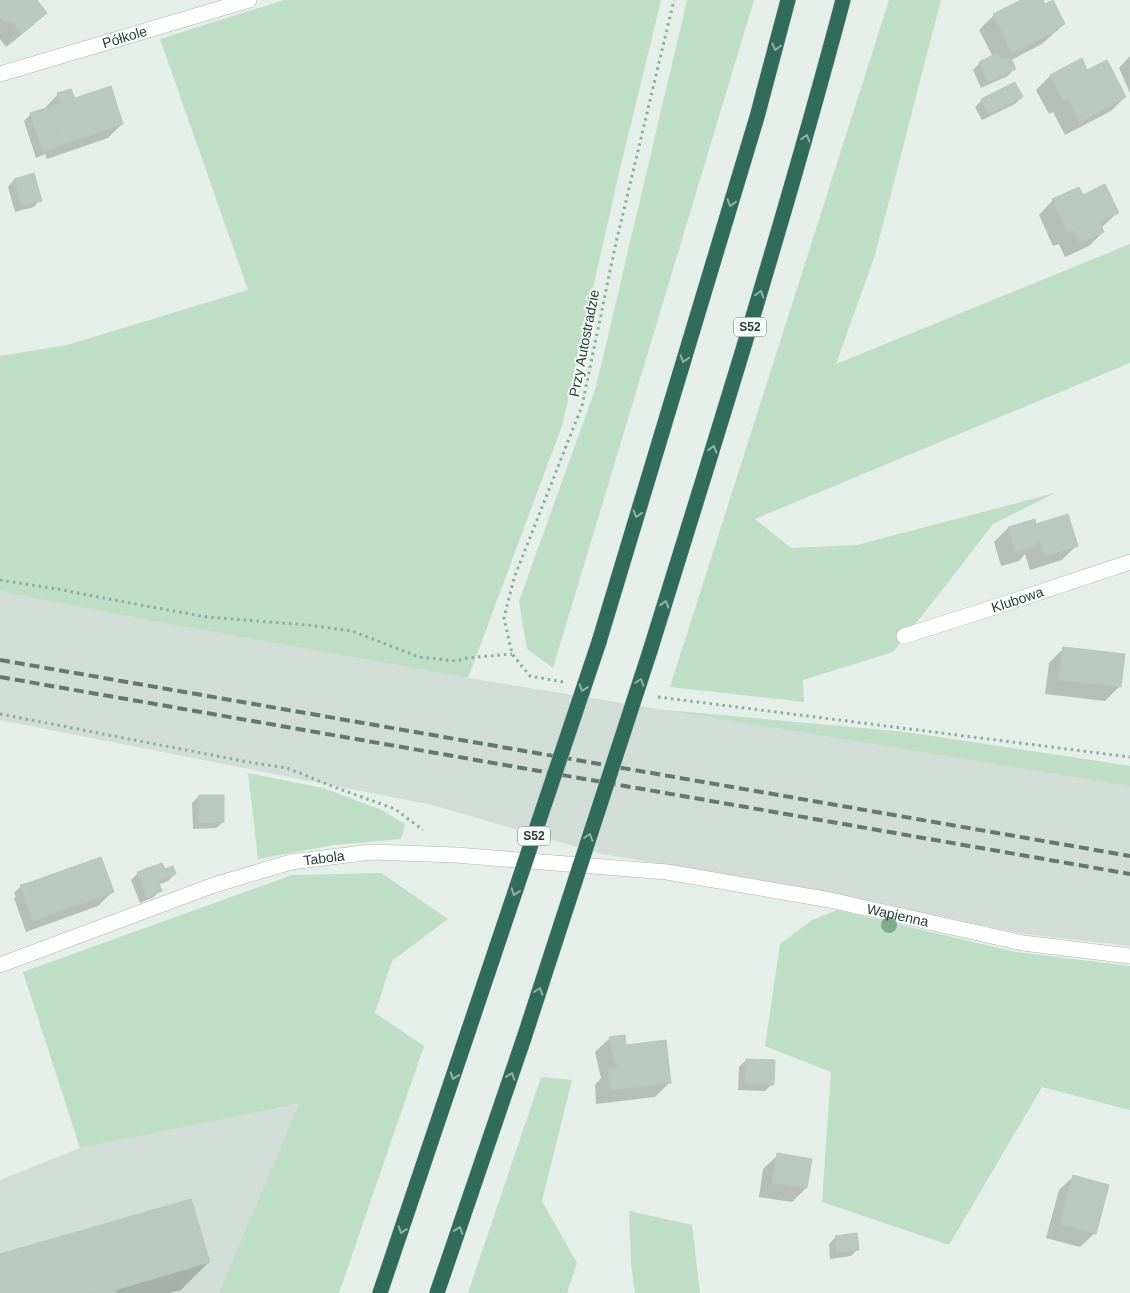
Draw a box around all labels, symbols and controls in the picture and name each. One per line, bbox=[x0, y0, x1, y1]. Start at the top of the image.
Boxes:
street label: Półkole bbox=[100, 23, 149, 51]
one-way arrow bbox=[771, 43, 782, 52]
one-way arrow bbox=[800, 134, 810, 142]
one-way arrow bbox=[726, 199, 736, 207]
street label: Przy Autostradzie bbox=[566, 288, 602, 398]
one-way arrow bbox=[754, 290, 764, 298]
road number: S52 bbox=[734, 318, 766, 337]
one-way arrow bbox=[680, 354, 690, 362]
one-way arrow bbox=[707, 446, 717, 454]
one-way arrow bbox=[633, 510, 643, 518]
street label: Klubowa bbox=[989, 583, 1046, 616]
one-way arrow bbox=[659, 601, 669, 609]
one-way arrow bbox=[634, 679, 644, 687]
one-way arrow bbox=[579, 684, 589, 692]
road number: S52 bbox=[518, 826, 550, 846]
one-way arrow bbox=[584, 833, 594, 841]
street label: Tabola bbox=[302, 847, 346, 868]
one-way arrow bbox=[511, 888, 521, 896]
street label: Wapienna bbox=[865, 900, 930, 930]
one-way arrow bbox=[533, 987, 543, 996]
one-way arrow bbox=[449, 1071, 459, 1079]
one-way arrow bbox=[505, 1073, 515, 1081]
one-way arrow bbox=[397, 1225, 407, 1233]
one-way arrow bbox=[453, 1227, 463, 1235]

